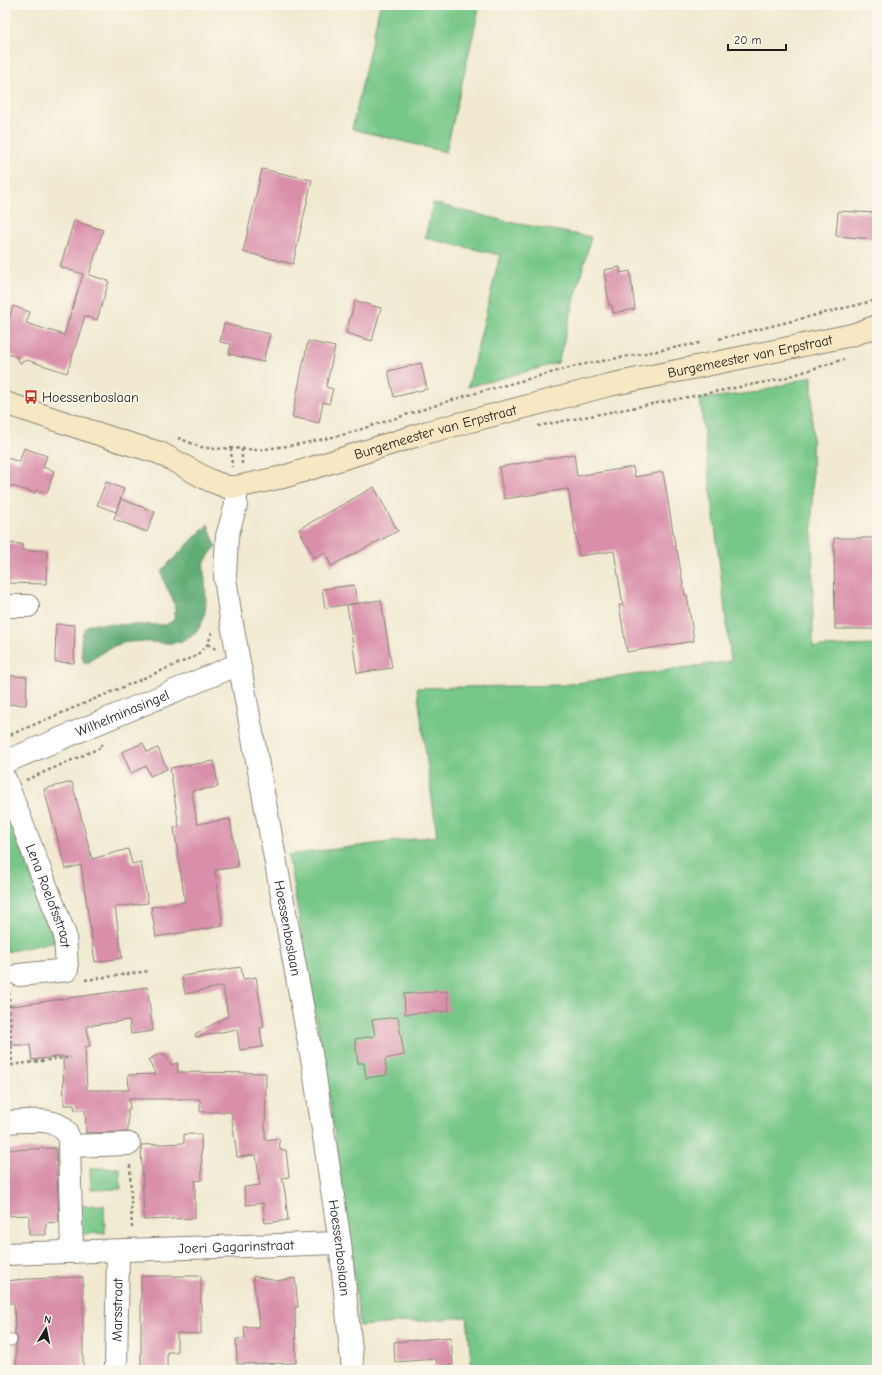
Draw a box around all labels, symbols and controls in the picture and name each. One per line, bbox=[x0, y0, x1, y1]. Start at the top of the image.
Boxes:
scale bar bbox=[728, 26, 786, 52]
text: 20 m bbox=[734, 33, 762, 47]
street label: Burgemeester van Erpstraat bbox=[666, 331, 835, 381]
bus stop icon: Hoessenboslaan bbox=[23, 389, 39, 405]
place label: Hoessenboslaan bbox=[42, 389, 139, 406]
street label: Burgemeester van Erpstraat bbox=[352, 401, 519, 463]
street label: Wilhelminasingel bbox=[73, 686, 172, 740]
street label: Lena Roelofsstraat bbox=[22, 841, 74, 949]
street label: Hoessenboslaan bbox=[271, 879, 305, 977]
street label: Hoessenboslaan bbox=[325, 1199, 354, 1297]
street label: Joeri Gagarinstraat bbox=[177, 1236, 295, 1257]
street label: Marsstraat bbox=[108, 1277, 126, 1342]
north arrow bbox=[26, 1309, 66, 1349]
text: N bbox=[43, 1313, 52, 1327]

